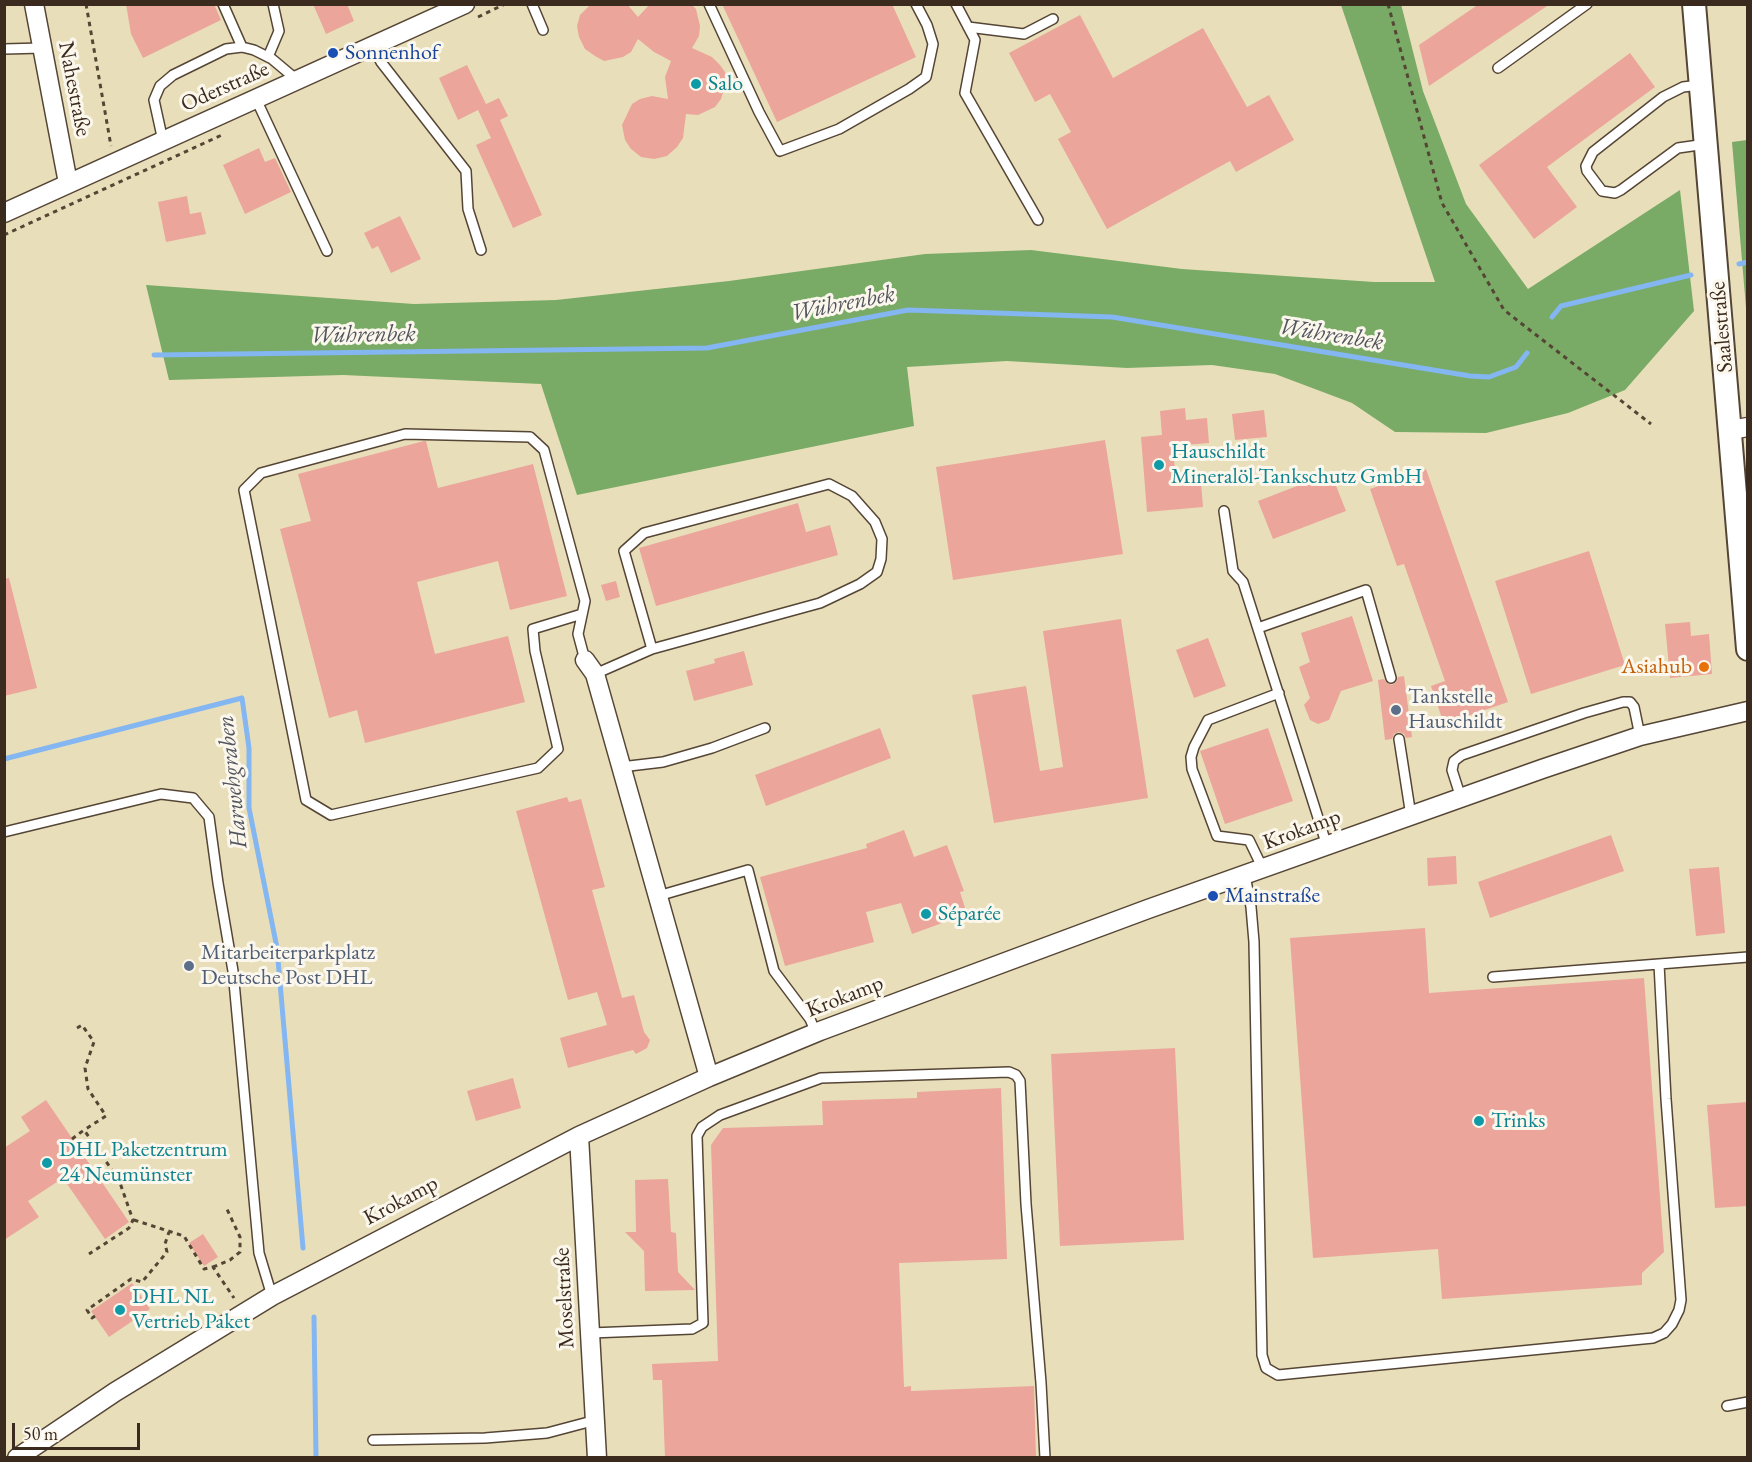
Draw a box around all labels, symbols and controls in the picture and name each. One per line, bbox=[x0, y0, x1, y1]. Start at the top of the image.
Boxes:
street label: Nahestraße bbox=[52, 39, 96, 139]
place label: Sonnenhof bbox=[345, 40, 439, 66]
marker: Sonnenhof bbox=[326, 46, 340, 60]
street label: Oderstraße bbox=[177, 56, 273, 118]
place label: Salo bbox=[708, 71, 743, 97]
marker: Salo bbox=[689, 77, 703, 91]
water label: Wührenbek bbox=[789, 280, 897, 328]
street label: Saalestraße bbox=[1705, 280, 1739, 374]
water label: Wührenbek bbox=[1277, 313, 1385, 357]
water label: Wührenbek bbox=[310, 320, 416, 350]
place label: Hauschildt Mineralöl-Tankschutz GmbH bbox=[1171, 439, 1422, 490]
marker: Hauschildt Mineralöl-Tankschutz GmbH bbox=[1152, 458, 1166, 472]
place label: Asiahub bbox=[1621, 654, 1692, 680]
marker: Asiahub bbox=[1697, 660, 1711, 674]
place label: Tankstelle Hauschildt bbox=[1408, 684, 1502, 736]
marker: Tankstelle Hauschildt bbox=[1389, 703, 1403, 717]
water label: Harwehgraben bbox=[212, 714, 254, 850]
street label: Krokamp bbox=[1260, 804, 1344, 856]
place label: Mainstraße bbox=[1225, 883, 1320, 909]
marker: Mainstraße bbox=[1206, 889, 1220, 903]
place label: Séparée bbox=[938, 901, 1001, 927]
marker: Séparée bbox=[919, 907, 933, 921]
place label: Mitarbeiterparkplatz Deutsche Post DHL bbox=[201, 940, 375, 992]
marker: Mitarbeiterparkplatz Deutsche Post DHL bbox=[182, 959, 196, 973]
street label: Krokamp bbox=[803, 970, 887, 1024]
place label: Trinks bbox=[1491, 1108, 1545, 1134]
marker: Trinks bbox=[1472, 1114, 1486, 1128]
place label: DHL Paketzentrum 24 Neumünster bbox=[59, 1137, 228, 1188]
marker: DHL Paketzentrum 24 Neumünster bbox=[40, 1156, 54, 1170]
street label: Krokamp bbox=[359, 1170, 443, 1232]
street label: Moselstraße bbox=[549, 1247, 581, 1349]
place label: DHL NL Vertrieb Paket bbox=[132, 1284, 250, 1336]
marker: DHL NL Vertrieb Paket bbox=[113, 1303, 127, 1317]
scale bar bbox=[15, 1411, 142, 1449]
text: 50 m bbox=[23, 1422, 58, 1445]

